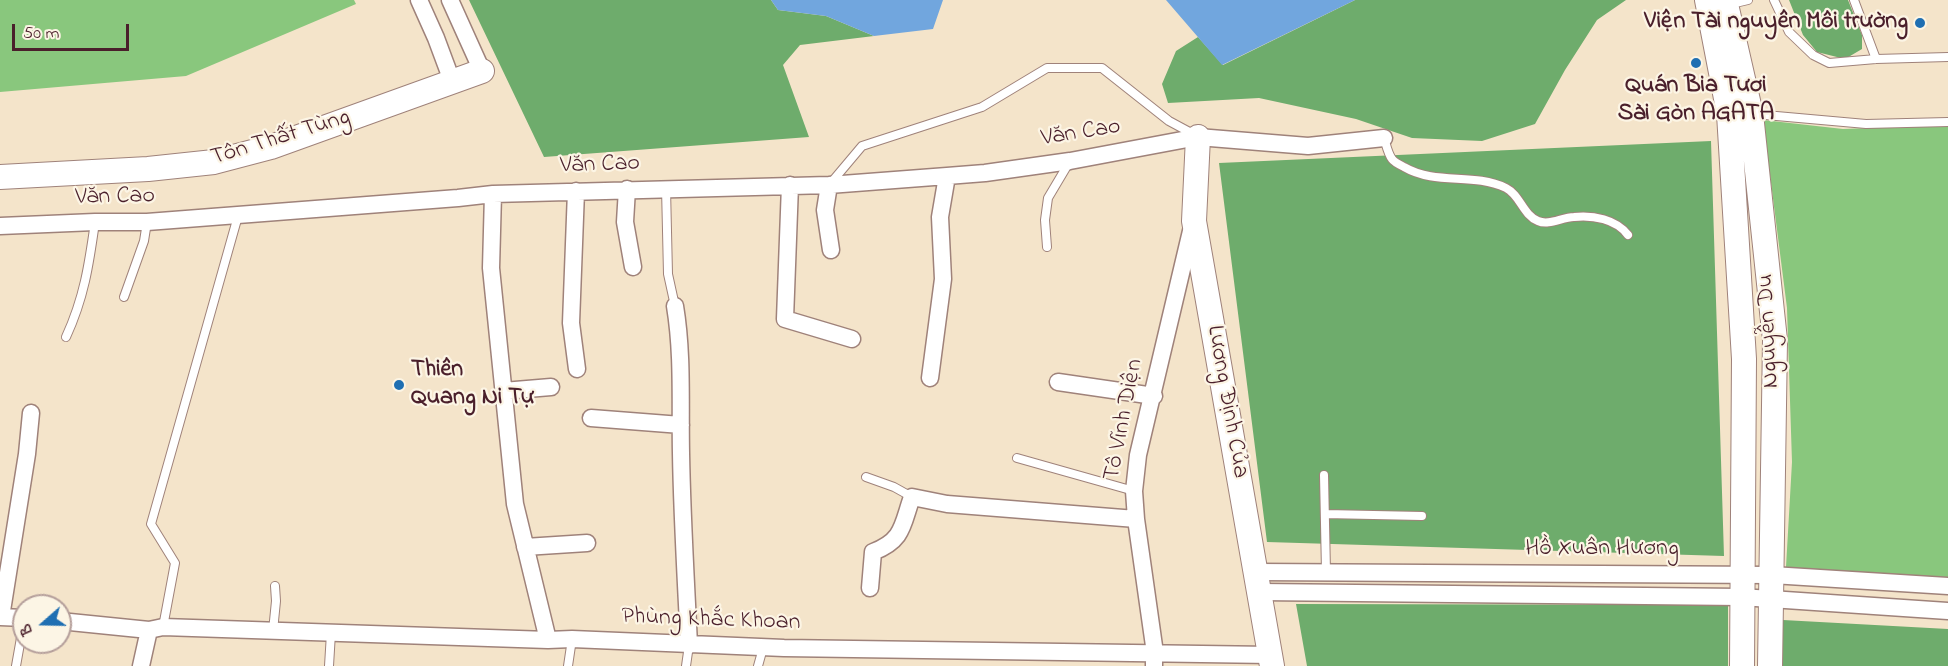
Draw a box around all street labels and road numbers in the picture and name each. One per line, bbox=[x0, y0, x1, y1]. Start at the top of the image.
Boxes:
street label: Tôn Thất Tùng bbox=[208, 104, 354, 174]
street label: Văn Cao bbox=[1039, 114, 1123, 154]
street label: Văn Cao bbox=[560, 150, 640, 182]
street label: Văn Cao bbox=[75, 183, 155, 213]
street label: Nguyễn Du bbox=[1753, 273, 1787, 389]
street label: Lương Định Của bbox=[1198, 323, 1254, 481]
street label: Tô Vĩnh Diện bbox=[1099, 357, 1151, 483]
street label: Hồ Xuân Hương bbox=[1525, 536, 1679, 564]
street label: Phùng Khắc Khoan bbox=[621, 603, 801, 639]

